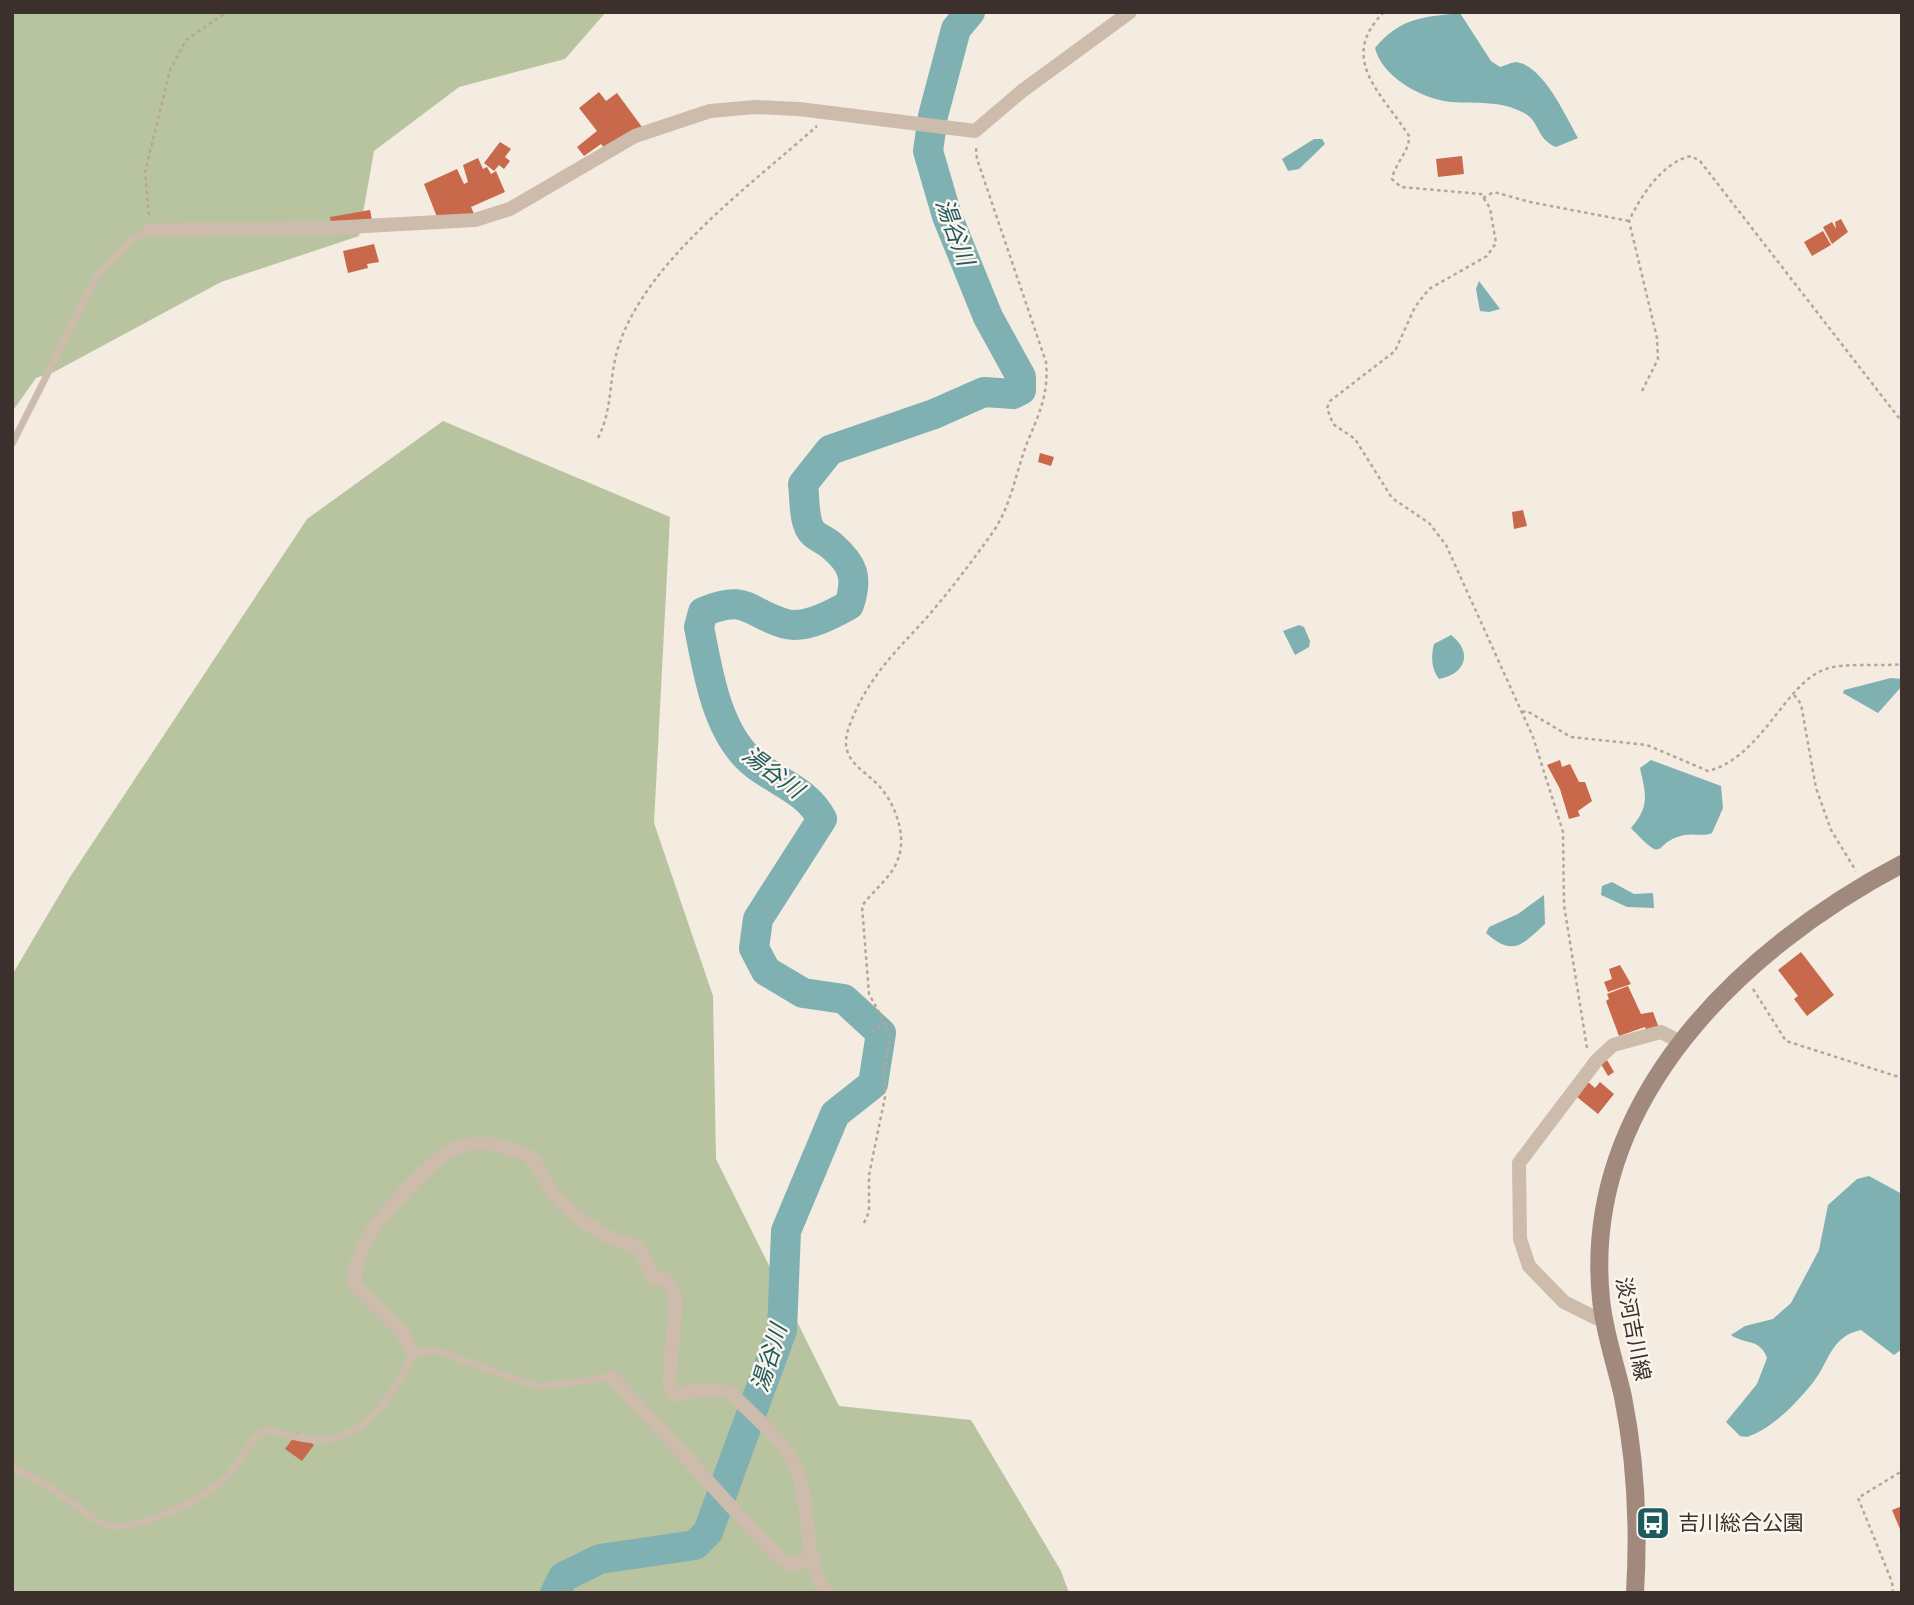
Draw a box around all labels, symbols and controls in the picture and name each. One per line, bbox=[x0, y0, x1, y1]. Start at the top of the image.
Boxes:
water label: 湯谷川 bbox=[930, 195, 981, 272]
water label: 湯谷川 bbox=[737, 740, 811, 806]
street label: 淡河吉川線 bbox=[1611, 1275, 1656, 1383]
water label: 湯谷川 bbox=[746, 1318, 793, 1395]
bus stop icon: 吉川総合公園 bbox=[1634, 1504, 1672, 1542]
place label: 吉川総合公園 bbox=[1678, 1510, 1804, 1535]

